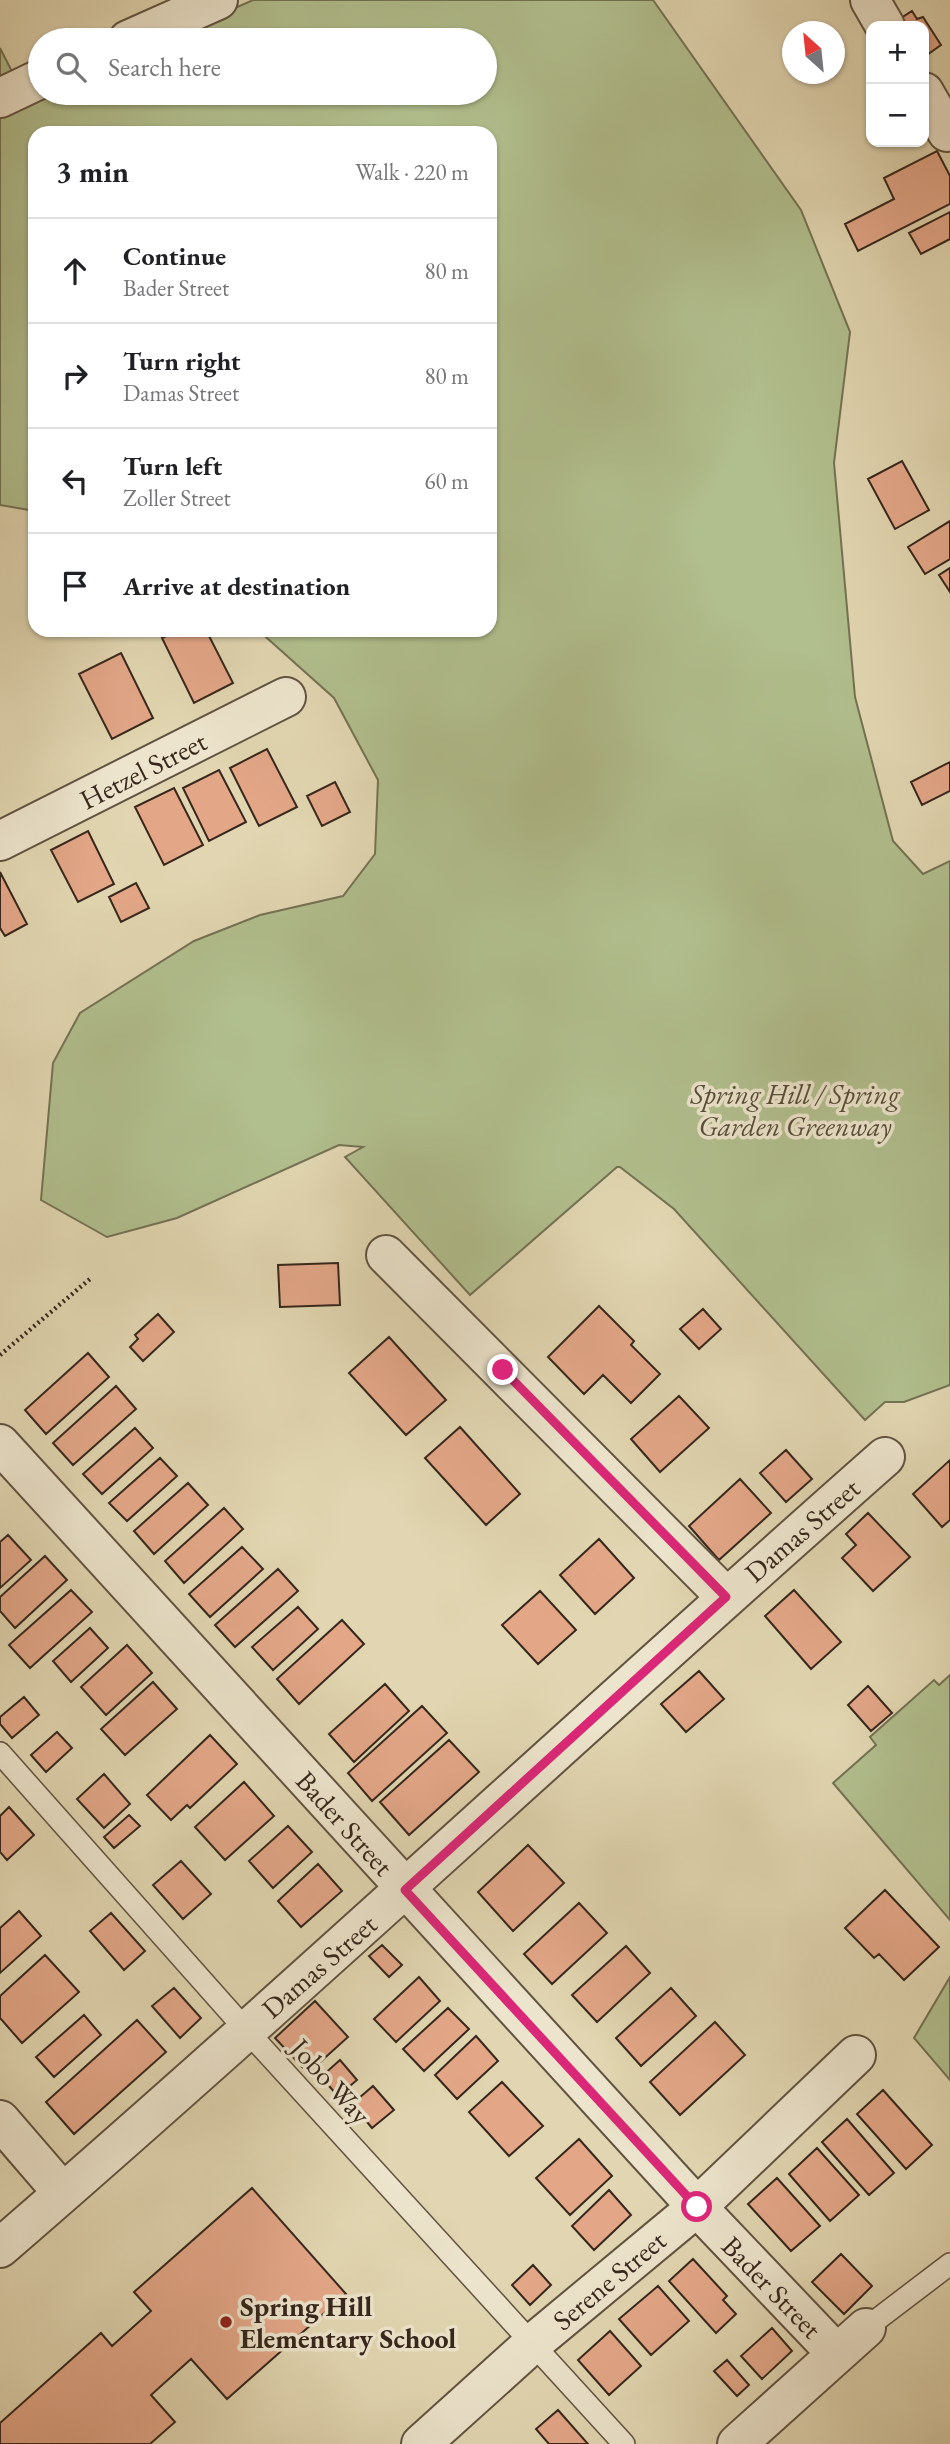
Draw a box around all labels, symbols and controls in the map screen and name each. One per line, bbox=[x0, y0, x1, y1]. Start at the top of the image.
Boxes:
north arrow bbox=[782, 21, 845, 84]
map controls bbox=[866, 21, 929, 147]
button: + bbox=[866, 21, 929, 84]
search box bbox=[28, 28, 497, 105]
icon: search bbox=[52, 48, 90, 86]
text: Search here bbox=[108, 50, 221, 84]
button: − bbox=[866, 84, 929, 147]
text: 3 min bbox=[56, 152, 129, 191]
text: Walk · 220 m bbox=[355, 157, 469, 187]
text: Continue bbox=[123, 239, 226, 273]
icon: ahead bbox=[56, 252, 94, 290]
text: 80 m bbox=[424, 256, 469, 286]
text: Bader Street bbox=[123, 273, 229, 303]
text: Turn right bbox=[123, 344, 241, 378]
icon: right bbox=[56, 357, 94, 395]
text: 80 m bbox=[424, 361, 469, 391]
text: Damas Street bbox=[123, 378, 239, 408]
text: Turn left bbox=[123, 449, 222, 483]
icon: left bbox=[56, 462, 94, 500]
text: 60 m bbox=[424, 466, 469, 496]
text: Zoller Street bbox=[123, 483, 231, 513]
icon: arrive bbox=[56, 567, 94, 605]
text: Arrive at destination bbox=[123, 569, 350, 603]
street label: Hetzel Street bbox=[73, 723, 213, 817]
park label: Spring Hill / Spring Garden Greenway bbox=[689, 1076, 901, 1144]
route end bbox=[487, 1354, 518, 1385]
street label: Damas Street bbox=[737, 1470, 867, 1590]
street label: Bader Street bbox=[288, 1763, 402, 1883]
street label: Damas Street bbox=[254, 1906, 384, 2026]
street label: Jobo Way bbox=[282, 2029, 379, 2132]
route start bbox=[681, 2191, 712, 2222]
street label: Serene Street bbox=[545, 2222, 673, 2338]
street label: Bader Street bbox=[714, 2228, 830, 2346]
place label: Spring Hill Elementary School bbox=[240, 2288, 456, 2356]
marker: Spring Hill Elementary School bbox=[218, 2314, 234, 2330]

